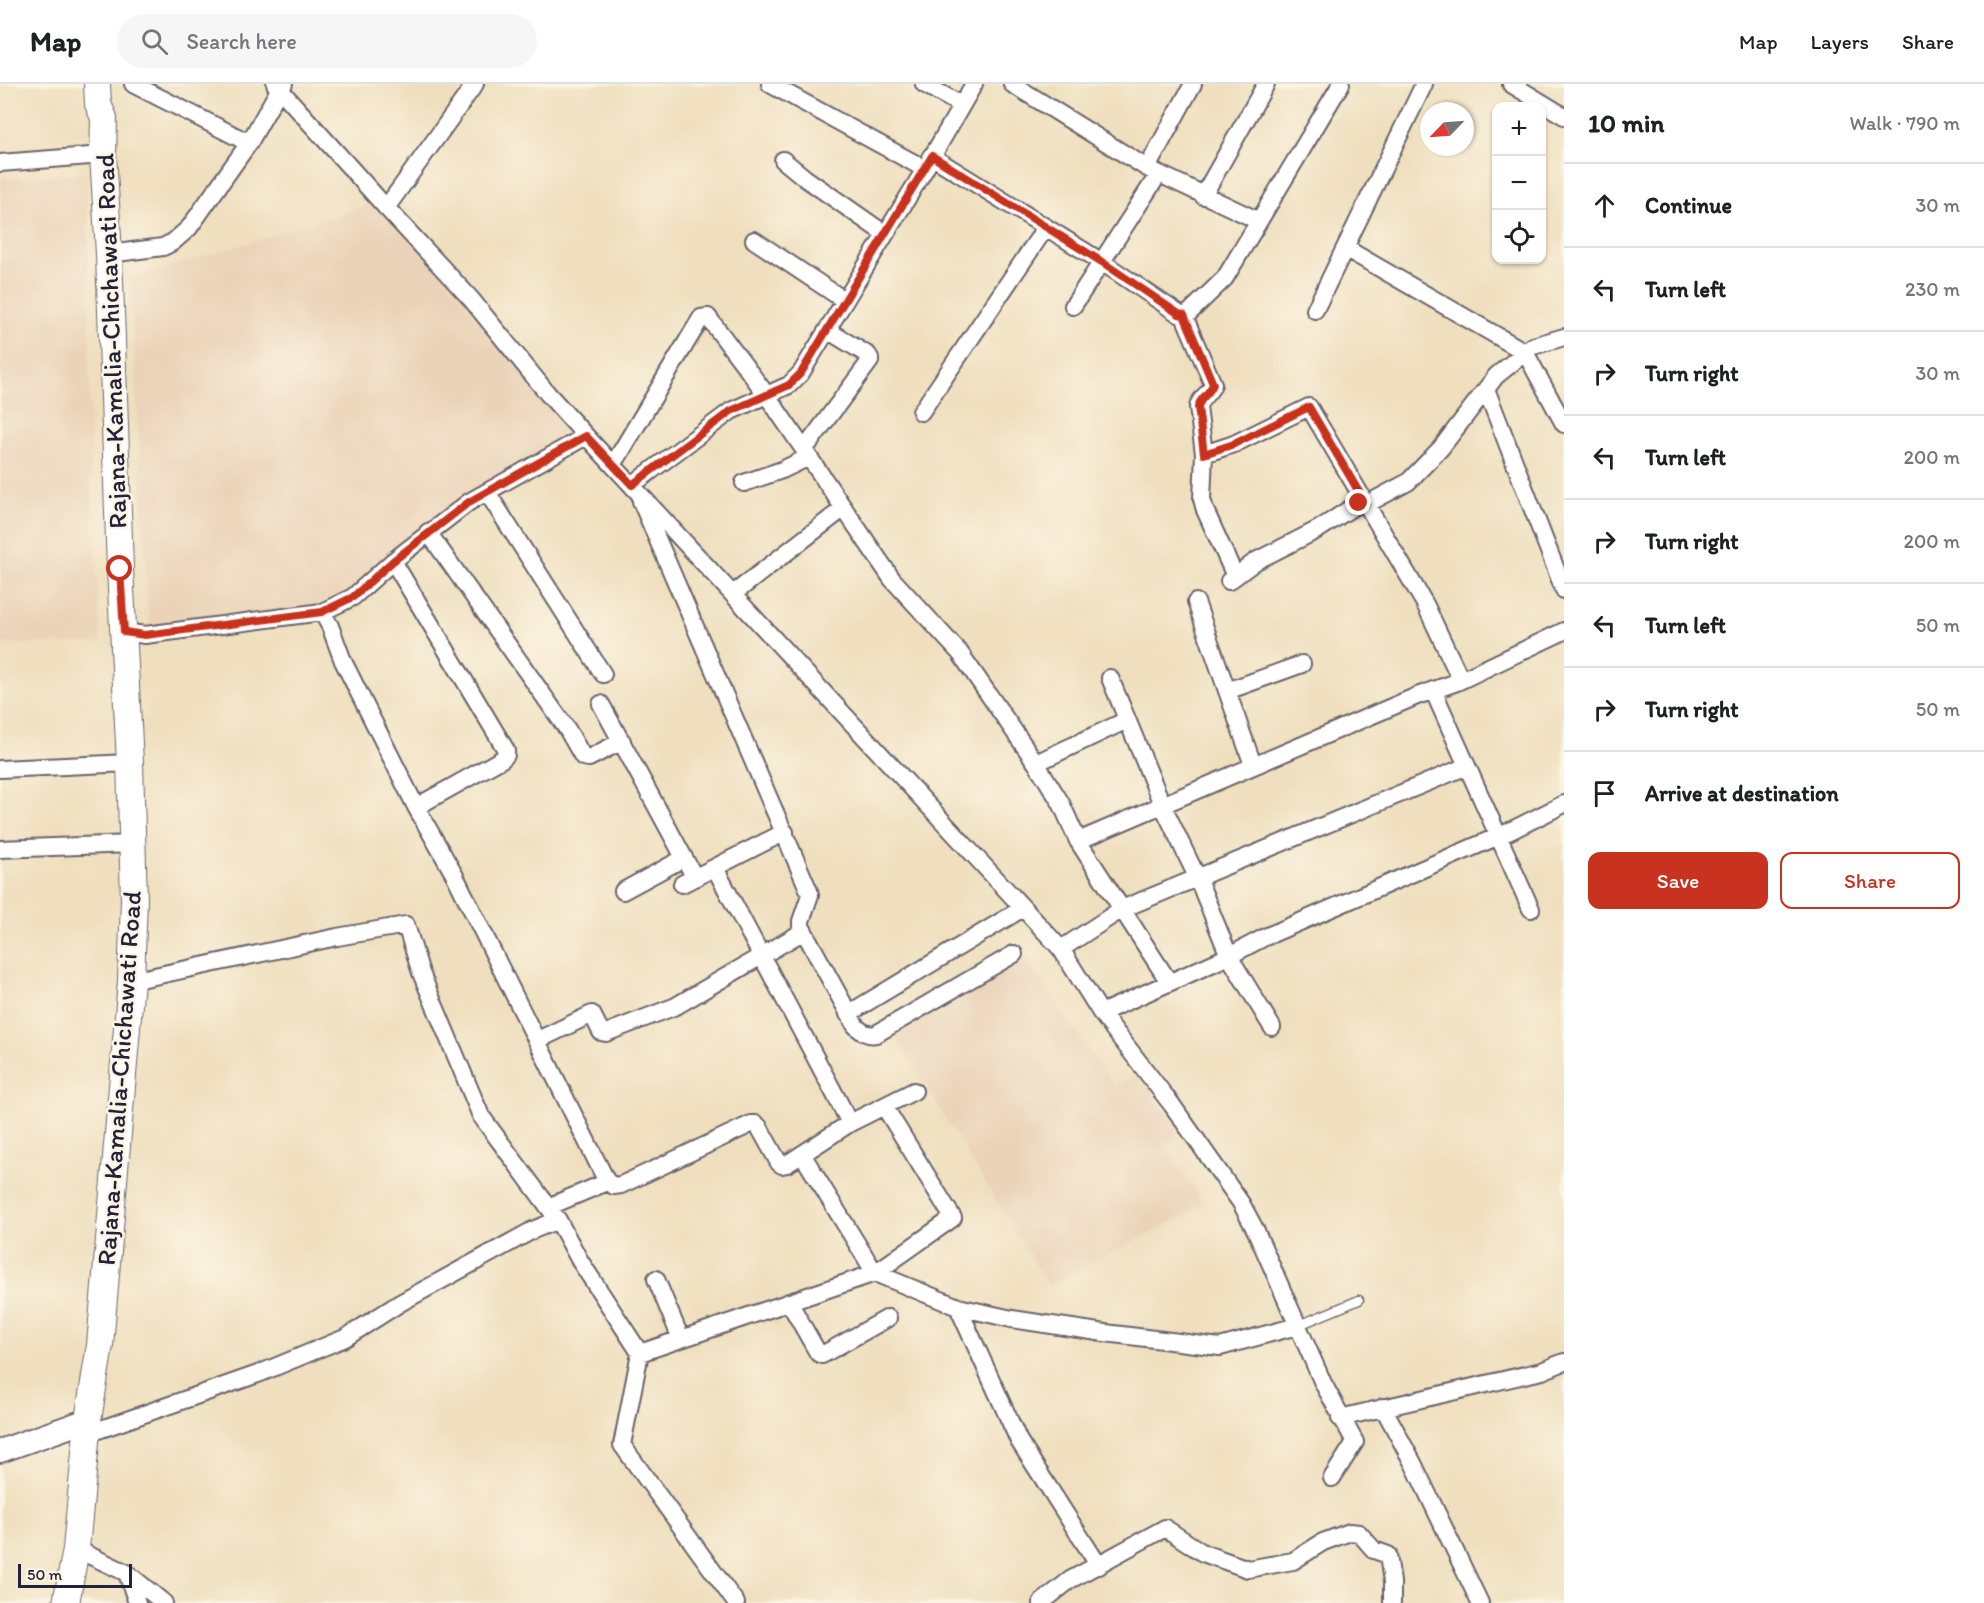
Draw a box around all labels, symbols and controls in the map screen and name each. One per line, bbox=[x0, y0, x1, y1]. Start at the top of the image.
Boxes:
search box bbox=[117, 14, 537, 68]
text: Map bbox=[30, 24, 81, 58]
icon: search bbox=[138, 25, 171, 58]
text: Search here bbox=[186, 28, 297, 55]
text: Map bbox=[1739, 29, 1778, 54]
text: Layers bbox=[1811, 29, 1869, 54]
text: Share bbox=[1902, 29, 1954, 54]
north arrow bbox=[1420, 102, 1474, 156]
map controls bbox=[1492, 102, 1546, 264]
button: + bbox=[1492, 102, 1546, 156]
text: 10 min bbox=[1588, 107, 1664, 139]
text: Walk · 790 m bbox=[1850, 111, 1960, 135]
street label: Rajana-Kamalia-Chichawati Road bbox=[88, 152, 134, 529]
button: − bbox=[1492, 156, 1546, 210]
icon: ahead bbox=[1588, 189, 1621, 222]
text: Continue bbox=[1645, 192, 1732, 219]
text: 30 m bbox=[1915, 193, 1960, 217]
button: locate bbox=[1492, 210, 1546, 264]
icon: left bbox=[1588, 273, 1621, 306]
text: Turn left bbox=[1645, 276, 1726, 303]
text: 230 m bbox=[1905, 277, 1960, 301]
icon: right bbox=[1588, 357, 1621, 390]
text: Turn right bbox=[1645, 360, 1739, 387]
text: 30 m bbox=[1915, 361, 1960, 385]
icon: left bbox=[1588, 441, 1621, 474]
text: Turn left bbox=[1645, 444, 1726, 471]
text: 200 m bbox=[1904, 445, 1960, 469]
route end bbox=[1345, 489, 1371, 515]
icon: right bbox=[1588, 525, 1621, 558]
text: Turn right bbox=[1645, 528, 1739, 555]
text: 200 m bbox=[1904, 529, 1960, 553]
route start bbox=[106, 555, 132, 581]
icon: left bbox=[1588, 609, 1621, 642]
text: Turn left bbox=[1645, 612, 1726, 639]
text: 50 m bbox=[1916, 613, 1960, 637]
icon: right bbox=[1588, 693, 1621, 726]
text: Turn right bbox=[1645, 696, 1739, 723]
text: 50 m bbox=[1916, 697, 1960, 721]
icon: arrive bbox=[1588, 777, 1621, 810]
text: Arrive at destination bbox=[1645, 780, 1839, 807]
button: Save bbox=[1588, 852, 1768, 909]
button: Share bbox=[1780, 852, 1960, 909]
street label: Rajana-Kamalia-Chichawati Road bbox=[90, 889, 148, 1267]
scale bar bbox=[18, 1561, 132, 1588]
text: 50 m bbox=[27, 1565, 62, 1584]

